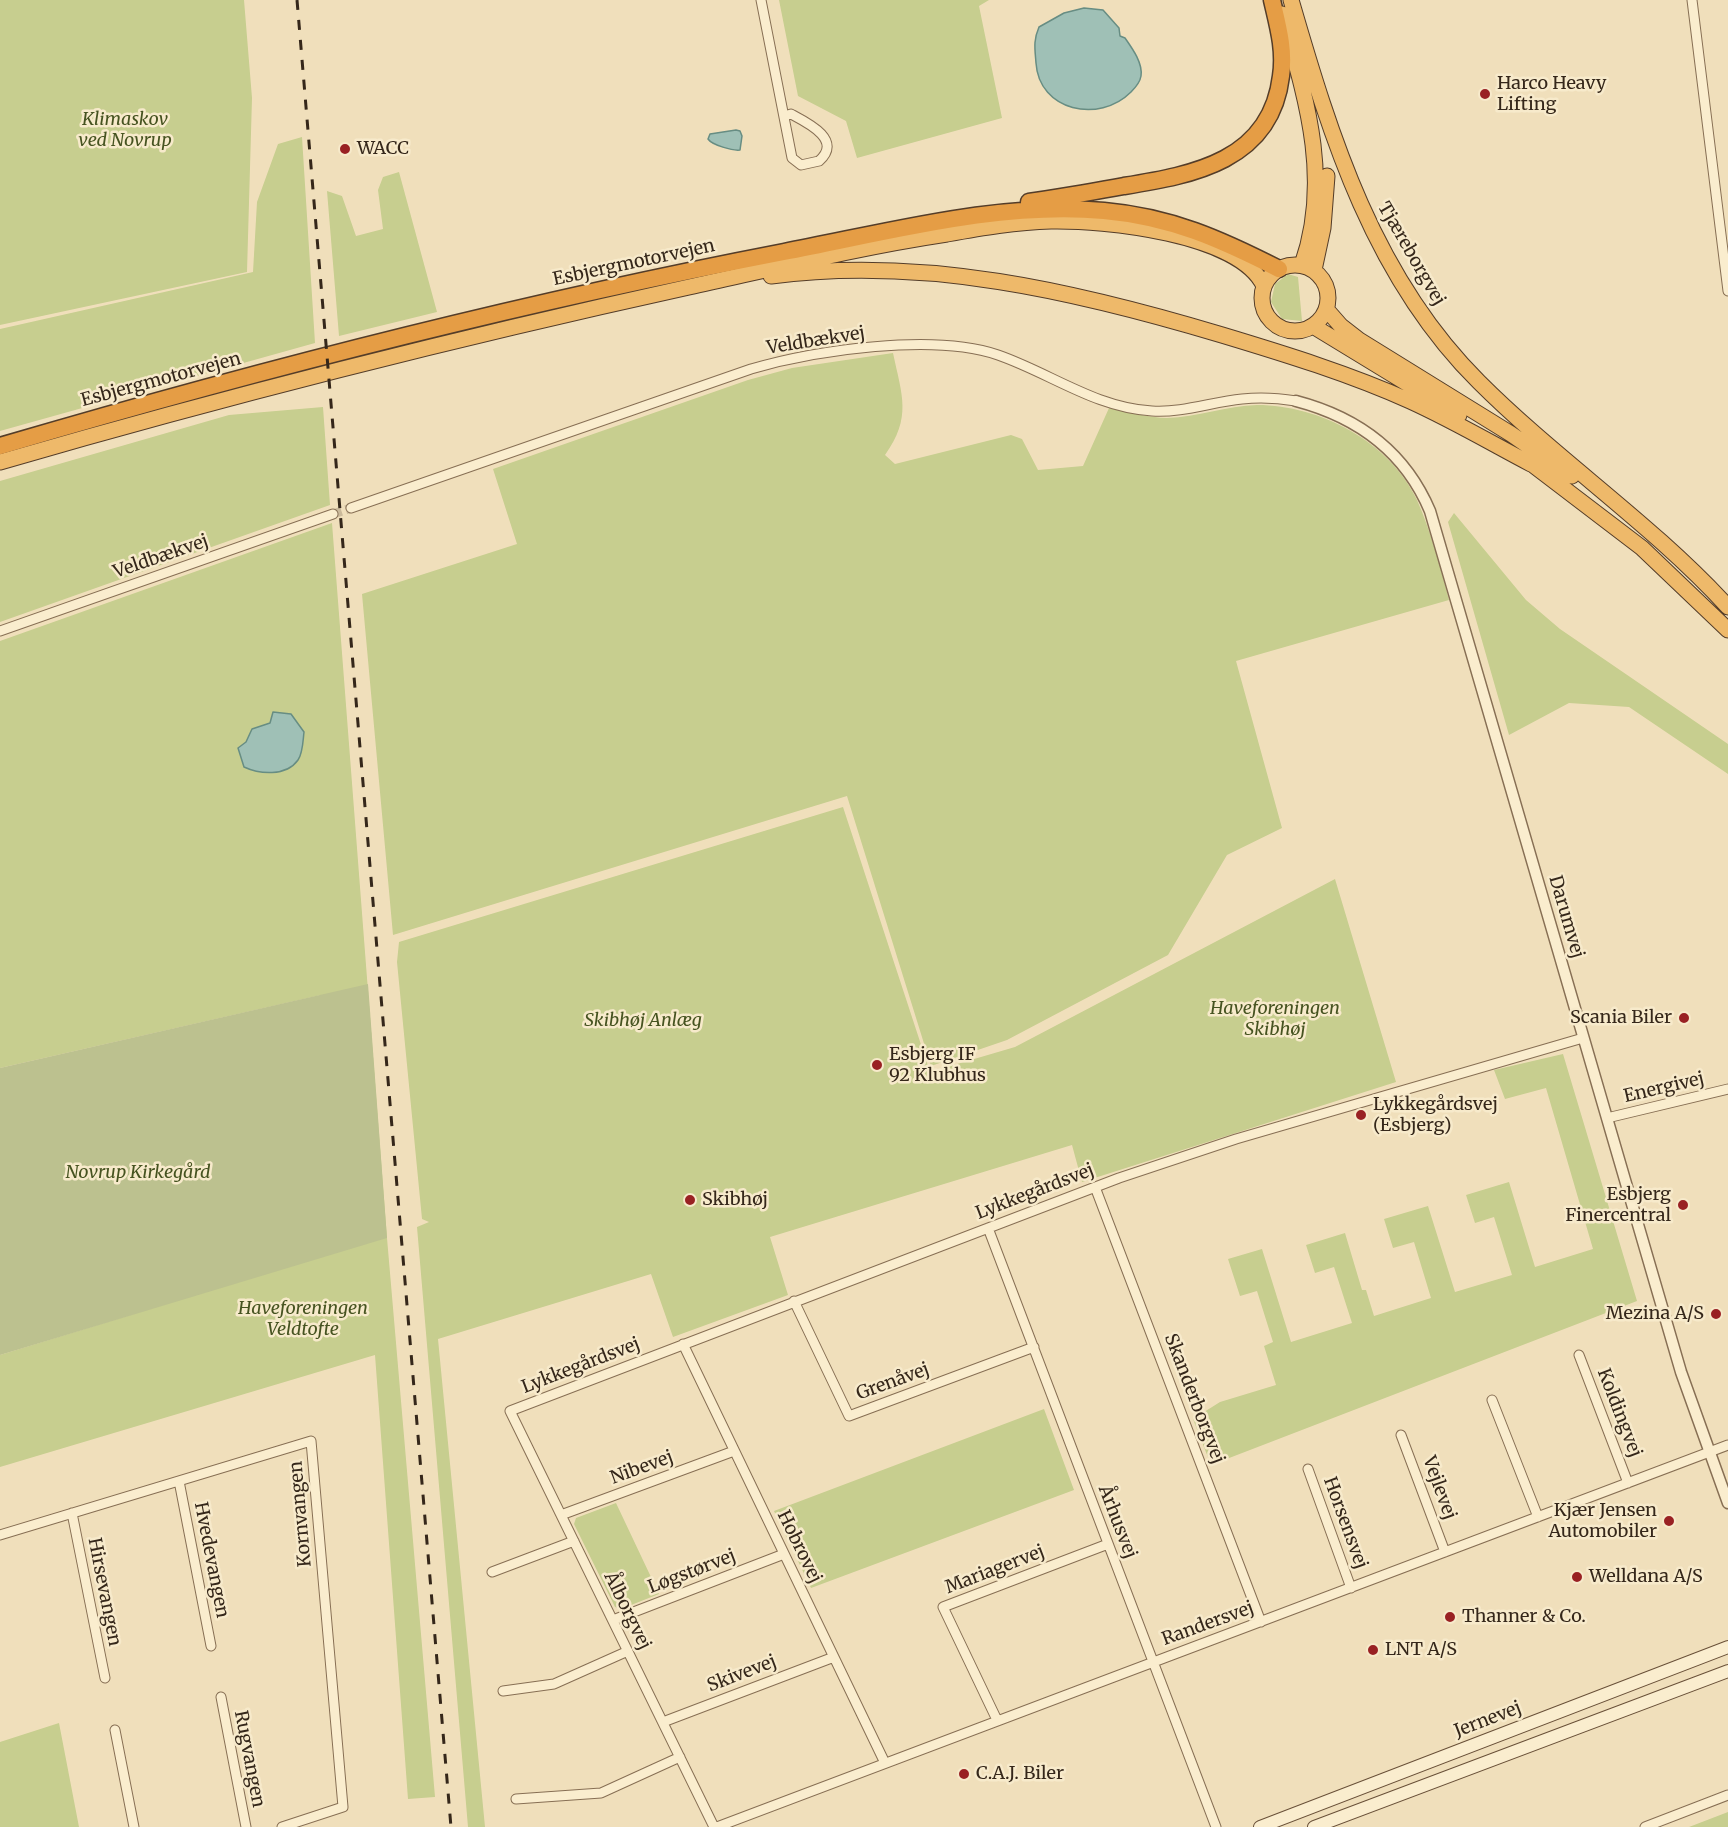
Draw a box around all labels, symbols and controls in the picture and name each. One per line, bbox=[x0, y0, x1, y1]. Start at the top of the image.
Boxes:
place label: Harco Heavy Lifting bbox=[1497, 73, 1607, 116]
marker: Harco Heavy Lifting bbox=[1478, 87, 1492, 101]
park label: Klimaskov ved Novrup bbox=[78, 109, 172, 152]
place label: WACC bbox=[357, 138, 409, 160]
marker: WACC bbox=[338, 142, 352, 156]
street label: Tjæreborgvej bbox=[1373, 198, 1449, 310]
street label: Esbjergmotorvejen bbox=[551, 235, 717, 291]
street label: Veldbækvej bbox=[765, 323, 867, 359]
street label: Esbjergmotorvejen bbox=[79, 348, 243, 412]
street label: Veldbækvej bbox=[111, 531, 211, 583]
street label: Darumvej bbox=[1544, 873, 1588, 961]
park label: Haveforeningen Skibhøj bbox=[1210, 998, 1340, 1040]
place label: Scania Biler bbox=[1570, 1007, 1672, 1029]
park label: Skibhøj Anlæg bbox=[584, 1010, 702, 1032]
marker: Scania Biler bbox=[1677, 1011, 1691, 1025]
place label: Esbjerg IF 92 Klubhus bbox=[889, 1044, 986, 1086]
marker: Esbjerg IF 92 Klubhus bbox=[870, 1058, 884, 1072]
street label: Energivej bbox=[1622, 1068, 1706, 1108]
place label: Lykkegårdsvej (Esbjerg) bbox=[1373, 1094, 1498, 1136]
marker: Lykkegårdsvej (Esbjerg) bbox=[1354, 1108, 1368, 1122]
street label: Lykkegårdsvej bbox=[973, 1160, 1097, 1224]
park label: Novrup Kirkegård bbox=[65, 1162, 211, 1184]
place label: Esbjerg Finercentral bbox=[1565, 1184, 1671, 1226]
place label: Skibhøj bbox=[702, 1189, 768, 1211]
marker: Skibhøj bbox=[683, 1193, 697, 1207]
marker: Esbjerg Finercentral bbox=[1676, 1198, 1690, 1212]
park label: Haveforeningen Veldtofte bbox=[238, 1298, 368, 1340]
place label: Mezina A/S bbox=[1606, 1303, 1704, 1325]
marker: Mezina A/S bbox=[1709, 1307, 1723, 1321]
street label: Skanderborgvej bbox=[1159, 1331, 1229, 1467]
street label: Lykkegårdsvej bbox=[519, 1334, 643, 1398]
street label: Grenåvej bbox=[853, 1359, 933, 1405]
street label: Koldingvej bbox=[1592, 1366, 1646, 1460]
street label: Nibevej bbox=[608, 1447, 676, 1489]
street label: Vejlevej bbox=[1418, 1453, 1460, 1523]
street label: Kornvangen bbox=[286, 1460, 316, 1568]
street label: Horsensvej bbox=[1318, 1474, 1372, 1572]
street label: Århusvej bbox=[1093, 1482, 1141, 1562]
street label: Hvedevangen bbox=[189, 1500, 233, 1620]
place label: Kjær Jensen Automobiler bbox=[1549, 1500, 1657, 1543]
street label: Hobrovej bbox=[772, 1507, 826, 1587]
marker: Kjær Jensen Automobiler bbox=[1662, 1514, 1676, 1528]
street label: Hirsevangen bbox=[83, 1536, 125, 1648]
street label: Mariagervej bbox=[942, 1541, 1048, 1599]
street label: Løgstørvej bbox=[645, 1545, 739, 1599]
place label: Welldana A/S bbox=[1589, 1566, 1703, 1588]
street label: Ålborgvej bbox=[599, 1568, 655, 1654]
marker: Welldana A/S bbox=[1570, 1570, 1584, 1584]
street label: Randersvej bbox=[1159, 1597, 1257, 1651]
place label: Thanner & Co. bbox=[1462, 1606, 1586, 1628]
marker: Thanner & Co. bbox=[1443, 1610, 1457, 1624]
place label: LNT A/S bbox=[1385, 1639, 1457, 1661]
marker: LNT A/S bbox=[1366, 1643, 1380, 1657]
street label: Skivevej bbox=[704, 1651, 780, 1697]
street label: Jernevej bbox=[1451, 1697, 1525, 1743]
street label: Rugvangen bbox=[229, 1709, 269, 1809]
place label: C.A.J. Biler bbox=[976, 1763, 1064, 1785]
marker: C.A.J. Biler bbox=[957, 1767, 971, 1781]

